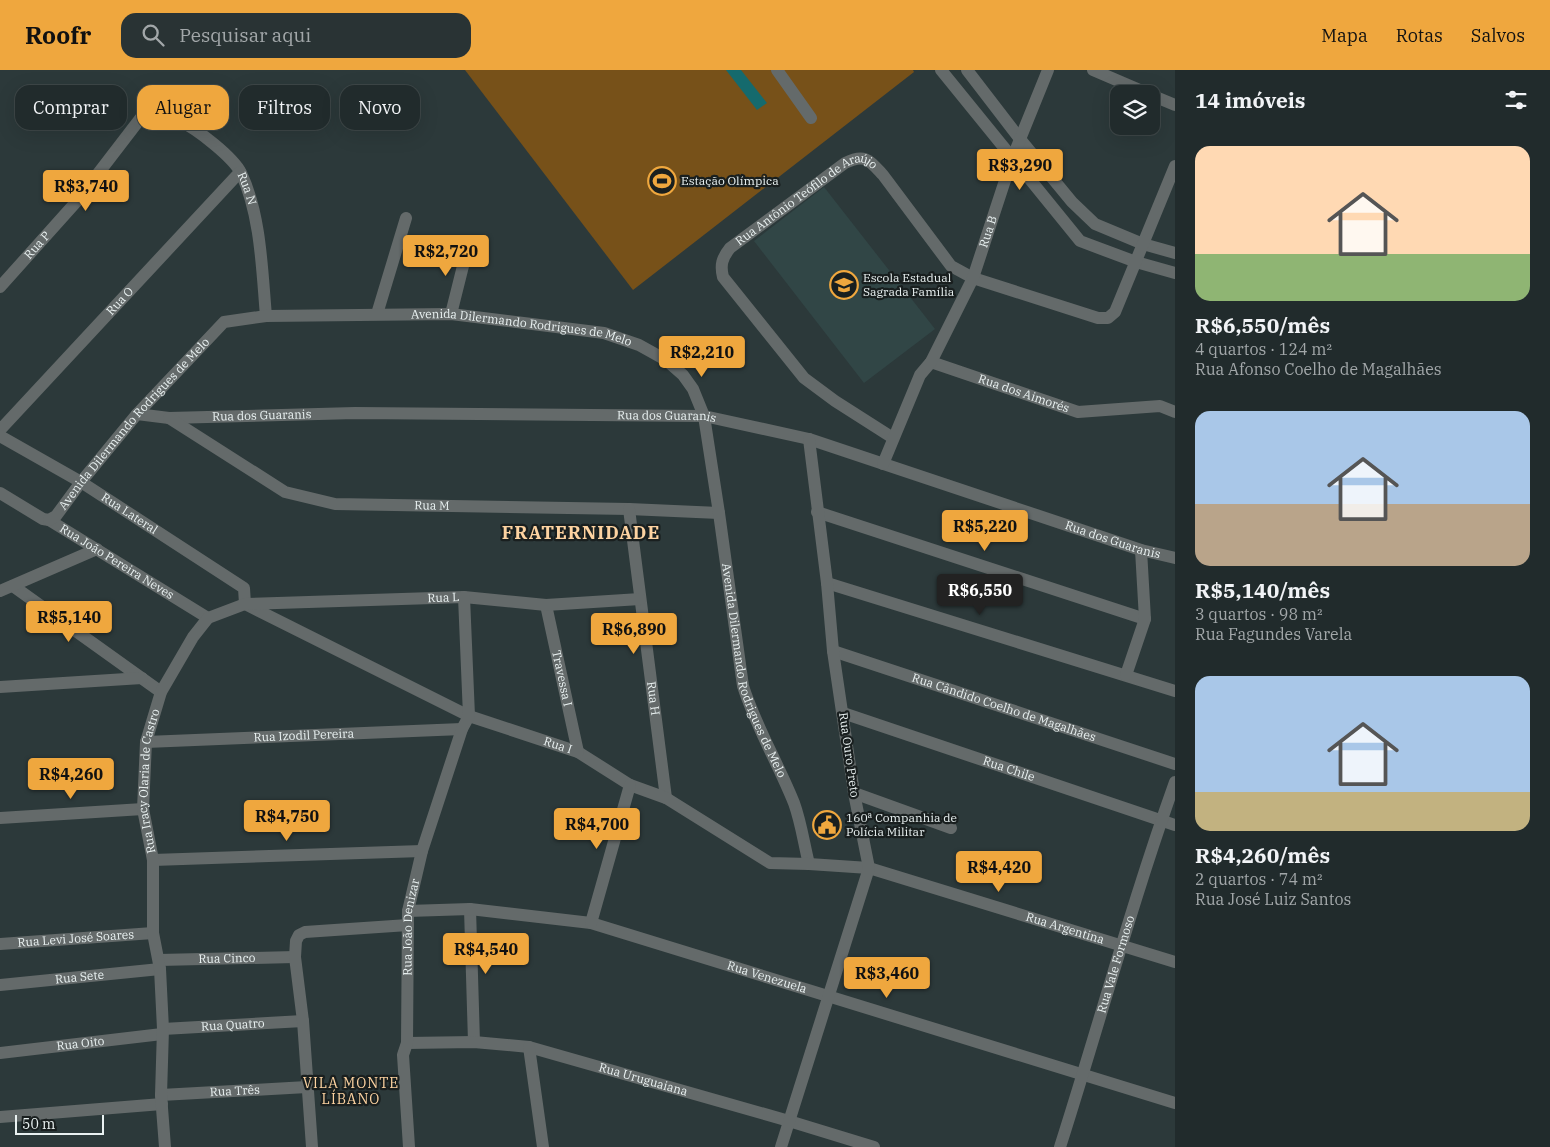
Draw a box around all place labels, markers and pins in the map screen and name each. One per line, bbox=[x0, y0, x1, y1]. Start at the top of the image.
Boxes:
pin: R$3,290 bbox=[974, 148, 1066, 191]
sports icon: Estação Olímpica bbox=[647, 166, 677, 196]
pin: R$3,740 bbox=[40, 170, 132, 212]
place label: Estação Olímpica bbox=[681, 173, 779, 188]
pin: R$2,720 bbox=[400, 234, 492, 277]
school or university icon: Escola Estadual Sagrada Família bbox=[829, 270, 859, 300]
place label: Escola Estadual Sagrada Família bbox=[863, 270, 955, 299]
pin: R$2,210 bbox=[656, 336, 748, 378]
pin: R$5,220 bbox=[939, 510, 1031, 552]
pin: R$6,550 bbox=[934, 574, 1026, 616]
pin: R$5,140 bbox=[23, 600, 115, 643]
pin: R$6,890 bbox=[588, 612, 680, 655]
pin: R$4,260 bbox=[25, 758, 117, 800]
pin: R$4,750 bbox=[241, 800, 333, 842]
pin: R$4,700 bbox=[551, 808, 643, 850]
public building icon: 160ª Companhia de Polícia Militar bbox=[812, 810, 842, 840]
place label: 160ª Companhia de Polícia Militar bbox=[846, 810, 957, 839]
pin: R$4,420 bbox=[953, 850, 1045, 893]
pin: R$4,540 bbox=[440, 932, 532, 975]
pin: R$3,460 bbox=[841, 956, 933, 999]

